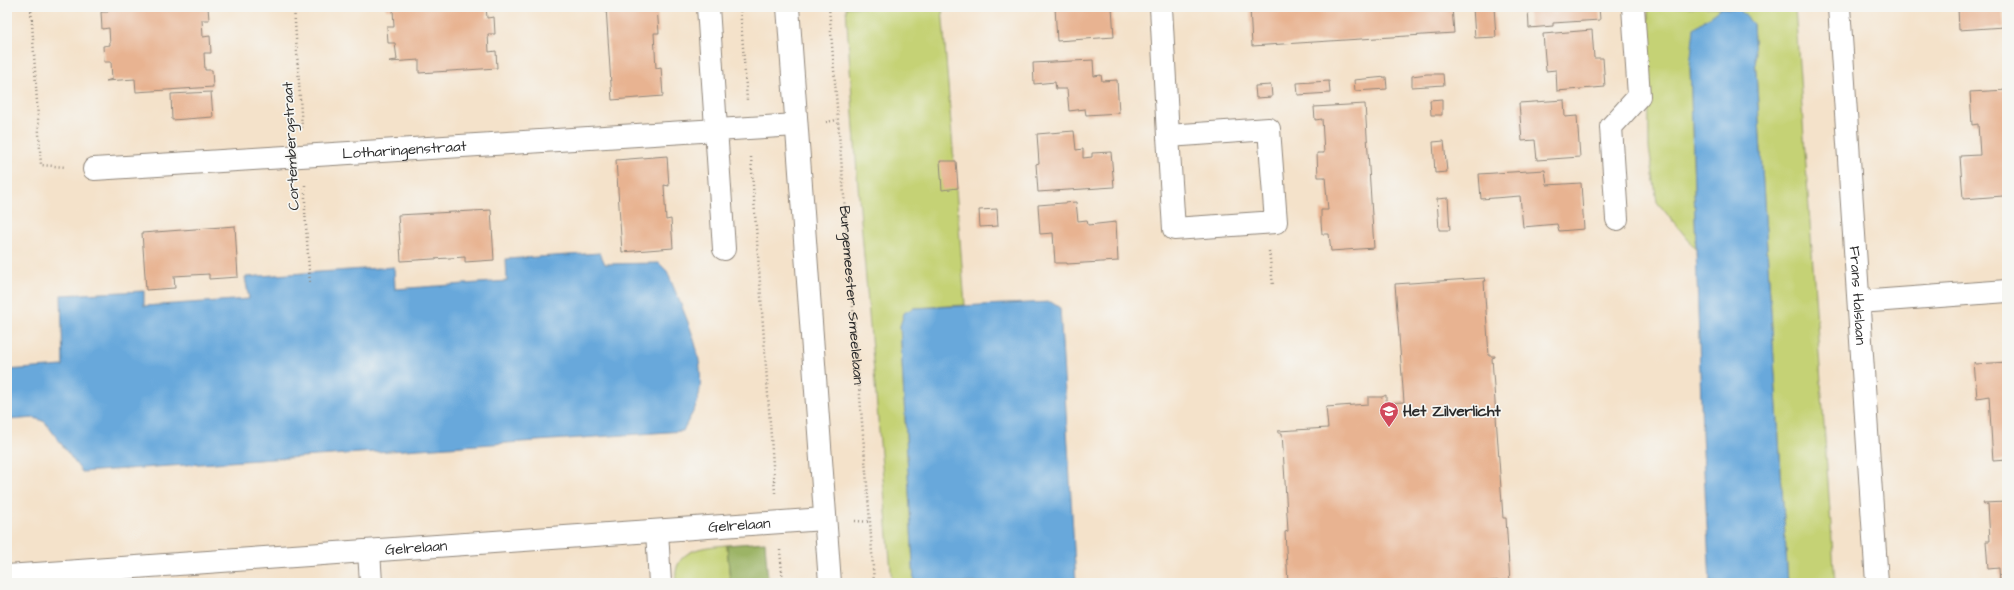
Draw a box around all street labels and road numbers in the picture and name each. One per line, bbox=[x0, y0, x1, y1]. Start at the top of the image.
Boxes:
street label: Cortembergstraat bbox=[277, 81, 306, 211]
street label: Lotharingenstraat bbox=[342, 135, 467, 164]
street label: Burgemeester Smeelelaan bbox=[834, 205, 870, 386]
street label: Frans Halslaan bbox=[1844, 245, 1872, 346]
street label: Gelrelaan bbox=[707, 512, 772, 538]
street label: Gelrelaan bbox=[384, 535, 448, 560]

